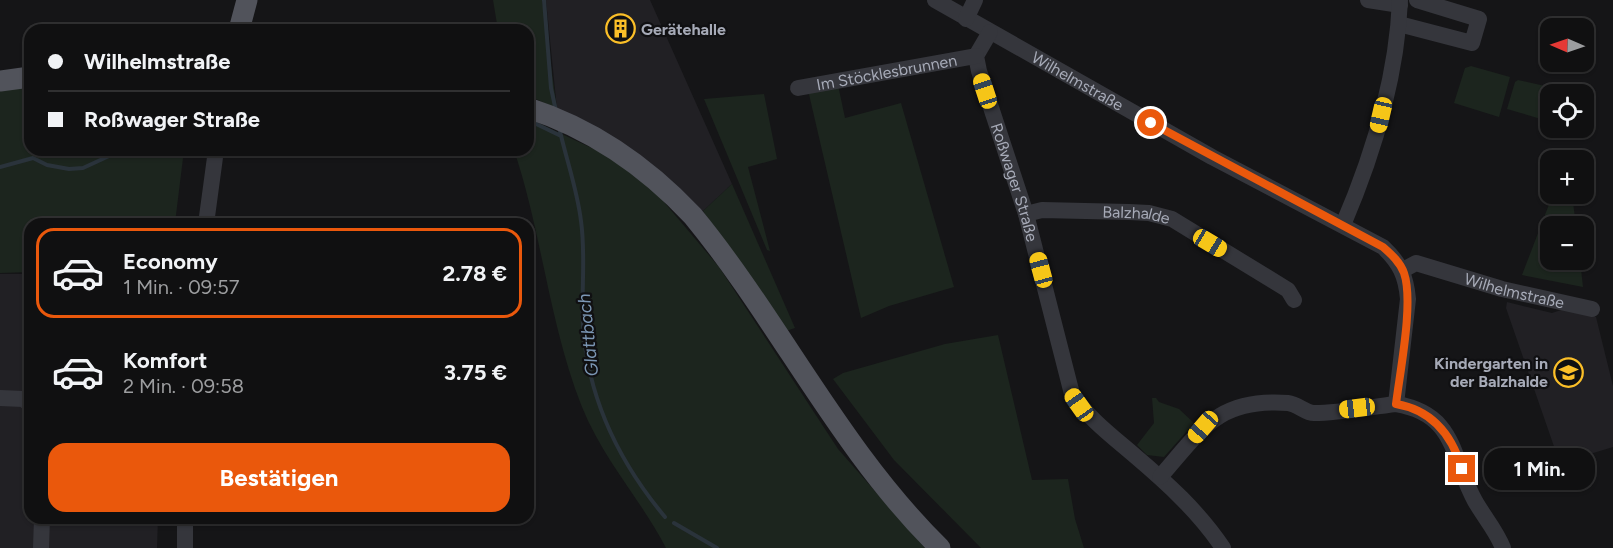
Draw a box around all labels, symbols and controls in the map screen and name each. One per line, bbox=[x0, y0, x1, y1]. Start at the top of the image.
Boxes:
building icon: Gerätehalle bbox=[604, 13, 636, 45]
north arrow bbox=[1540, 18, 1594, 72]
map controls bbox=[1540, 18, 1594, 270]
place label: Gerätehalle bbox=[641, 20, 726, 39]
text: Wilhelmstraße bbox=[84, 48, 230, 75]
street label: Wilhelmstraße bbox=[1028, 48, 1127, 115]
street label: Im Stöcklesbrunnen bbox=[815, 51, 959, 95]
car bbox=[971, 71, 999, 111]
button: locate bbox=[1540, 84, 1594, 138]
car bbox=[1368, 95, 1394, 135]
text: Roßwager Straße bbox=[84, 106, 260, 133]
route start bbox=[1137, 109, 1164, 136]
street label: Roßwager Straße bbox=[987, 121, 1042, 244]
button: + bbox=[1540, 150, 1594, 204]
street label: Balzhalde bbox=[1102, 202, 1172, 228]
button: − bbox=[1540, 216, 1594, 270]
car bbox=[1190, 226, 1230, 260]
icon: car bbox=[51, 246, 105, 300]
text: Economy bbox=[123, 248, 218, 275]
car bbox=[1028, 250, 1054, 290]
text: 2.78 € bbox=[443, 260, 507, 287]
street label: Wilhelmstraße bbox=[1462, 269, 1566, 313]
text: 1 Min. · 09:57 bbox=[123, 275, 239, 299]
water label: Glattbach bbox=[573, 292, 603, 378]
icon: car bbox=[51, 345, 105, 399]
text: Komfort bbox=[123, 347, 207, 374]
place label: Kindergarten in der Balzhalde bbox=[1434, 354, 1548, 391]
school or university icon: Kindergarten in der Balzhalde bbox=[1553, 356, 1585, 388]
text: 3.75 € bbox=[444, 359, 507, 386]
text: 2 Min. · 09:58 bbox=[123, 374, 244, 398]
car bbox=[1061, 385, 1097, 425]
car bbox=[1338, 397, 1376, 419]
car bbox=[1184, 408, 1222, 446]
button: Bestätigen bbox=[48, 443, 510, 512]
callout: 1 Min. bbox=[1483, 448, 1594, 490]
route end bbox=[1448, 455, 1475, 482]
text: 1 Min. bbox=[1514, 457, 1565, 481]

